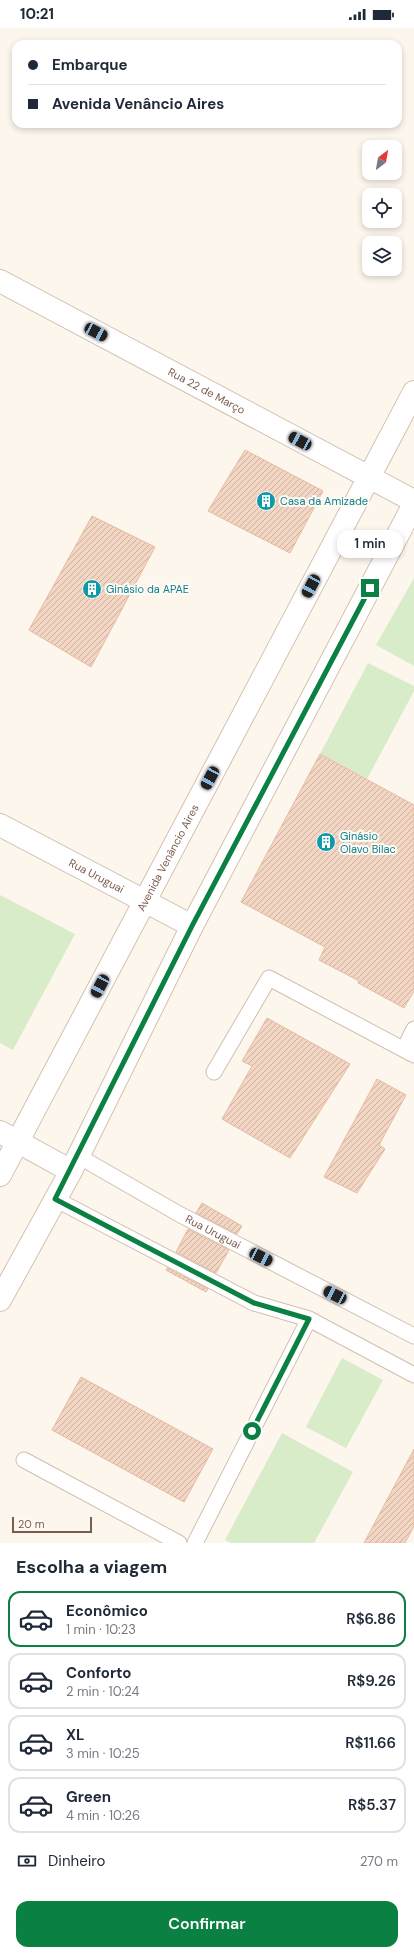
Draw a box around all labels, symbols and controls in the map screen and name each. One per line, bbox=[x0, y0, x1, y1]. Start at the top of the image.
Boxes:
text: 10:21 bbox=[20, 4, 54, 24]
text: Embarque bbox=[52, 55, 128, 75]
text: Avenida Venâncio Aires bbox=[52, 94, 224, 114]
north arrow bbox=[362, 140, 402, 180]
map controls bbox=[362, 140, 402, 276]
button: locate bbox=[362, 188, 402, 228]
button: layers bbox=[362, 236, 402, 276]
car bbox=[83, 321, 109, 343]
street label: Rua 22 de Março bbox=[166, 365, 248, 417]
car bbox=[287, 430, 313, 452]
building icon: Casa da Amizade bbox=[255, 490, 277, 512]
place label: Casa da Amizade bbox=[280, 494, 368, 508]
callout: 1 min bbox=[337, 530, 403, 558]
text: 1 min bbox=[354, 535, 386, 552]
car bbox=[300, 573, 322, 599]
building icon: Ginásio da APAE bbox=[81, 578, 103, 600]
route end bbox=[361, 579, 379, 597]
place label: Ginásio da APAE bbox=[106, 582, 189, 596]
car bbox=[199, 765, 221, 791]
street label: Avenida Venâncio Aires bbox=[134, 802, 202, 913]
place label: Ginásio Olavo Bilac bbox=[340, 829, 396, 856]
building icon: Ginásio Olavo Bilac bbox=[315, 831, 337, 853]
street label: Rua Uruguai bbox=[66, 855, 126, 896]
car bbox=[89, 973, 111, 999]
street label: Rua Uruguai bbox=[183, 1212, 243, 1252]
car bbox=[248, 1246, 274, 1268]
car bbox=[322, 1284, 348, 1306]
route start bbox=[243, 1422, 261, 1440]
scale bar bbox=[12, 1515, 92, 1534]
text: 20 m bbox=[18, 1517, 44, 1531]
text: Escolha a viagem bbox=[16, 1555, 167, 1579]
icon: car bbox=[18, 1601, 54, 1637]
text: Econômico bbox=[66, 1601, 148, 1621]
text: R$6.86 bbox=[346, 1609, 396, 1629]
text: 1 min · 10:23 bbox=[66, 1621, 136, 1638]
icon: car bbox=[18, 1663, 54, 1699]
text: Conforto bbox=[66, 1663, 131, 1683]
text: R$9.26 bbox=[347, 1671, 396, 1691]
text: 2 min · 10:24 bbox=[66, 1683, 139, 1700]
icon: car bbox=[18, 1725, 54, 1761]
text: XL bbox=[66, 1725, 84, 1745]
text: R$11.66 bbox=[345, 1733, 396, 1753]
text: 3 min · 10:25 bbox=[66, 1745, 140, 1762]
icon: car bbox=[18, 1787, 54, 1823]
text: Green bbox=[66, 1787, 111, 1807]
text: R$5.37 bbox=[348, 1795, 396, 1815]
text: 4 min · 10:26 bbox=[66, 1807, 140, 1824]
icon: cash bbox=[16, 1850, 38, 1872]
text: Dinheiro bbox=[48, 1851, 105, 1871]
text: 270 m bbox=[360, 1853, 398, 1870]
button: Confirmar bbox=[16, 1901, 398, 1947]

